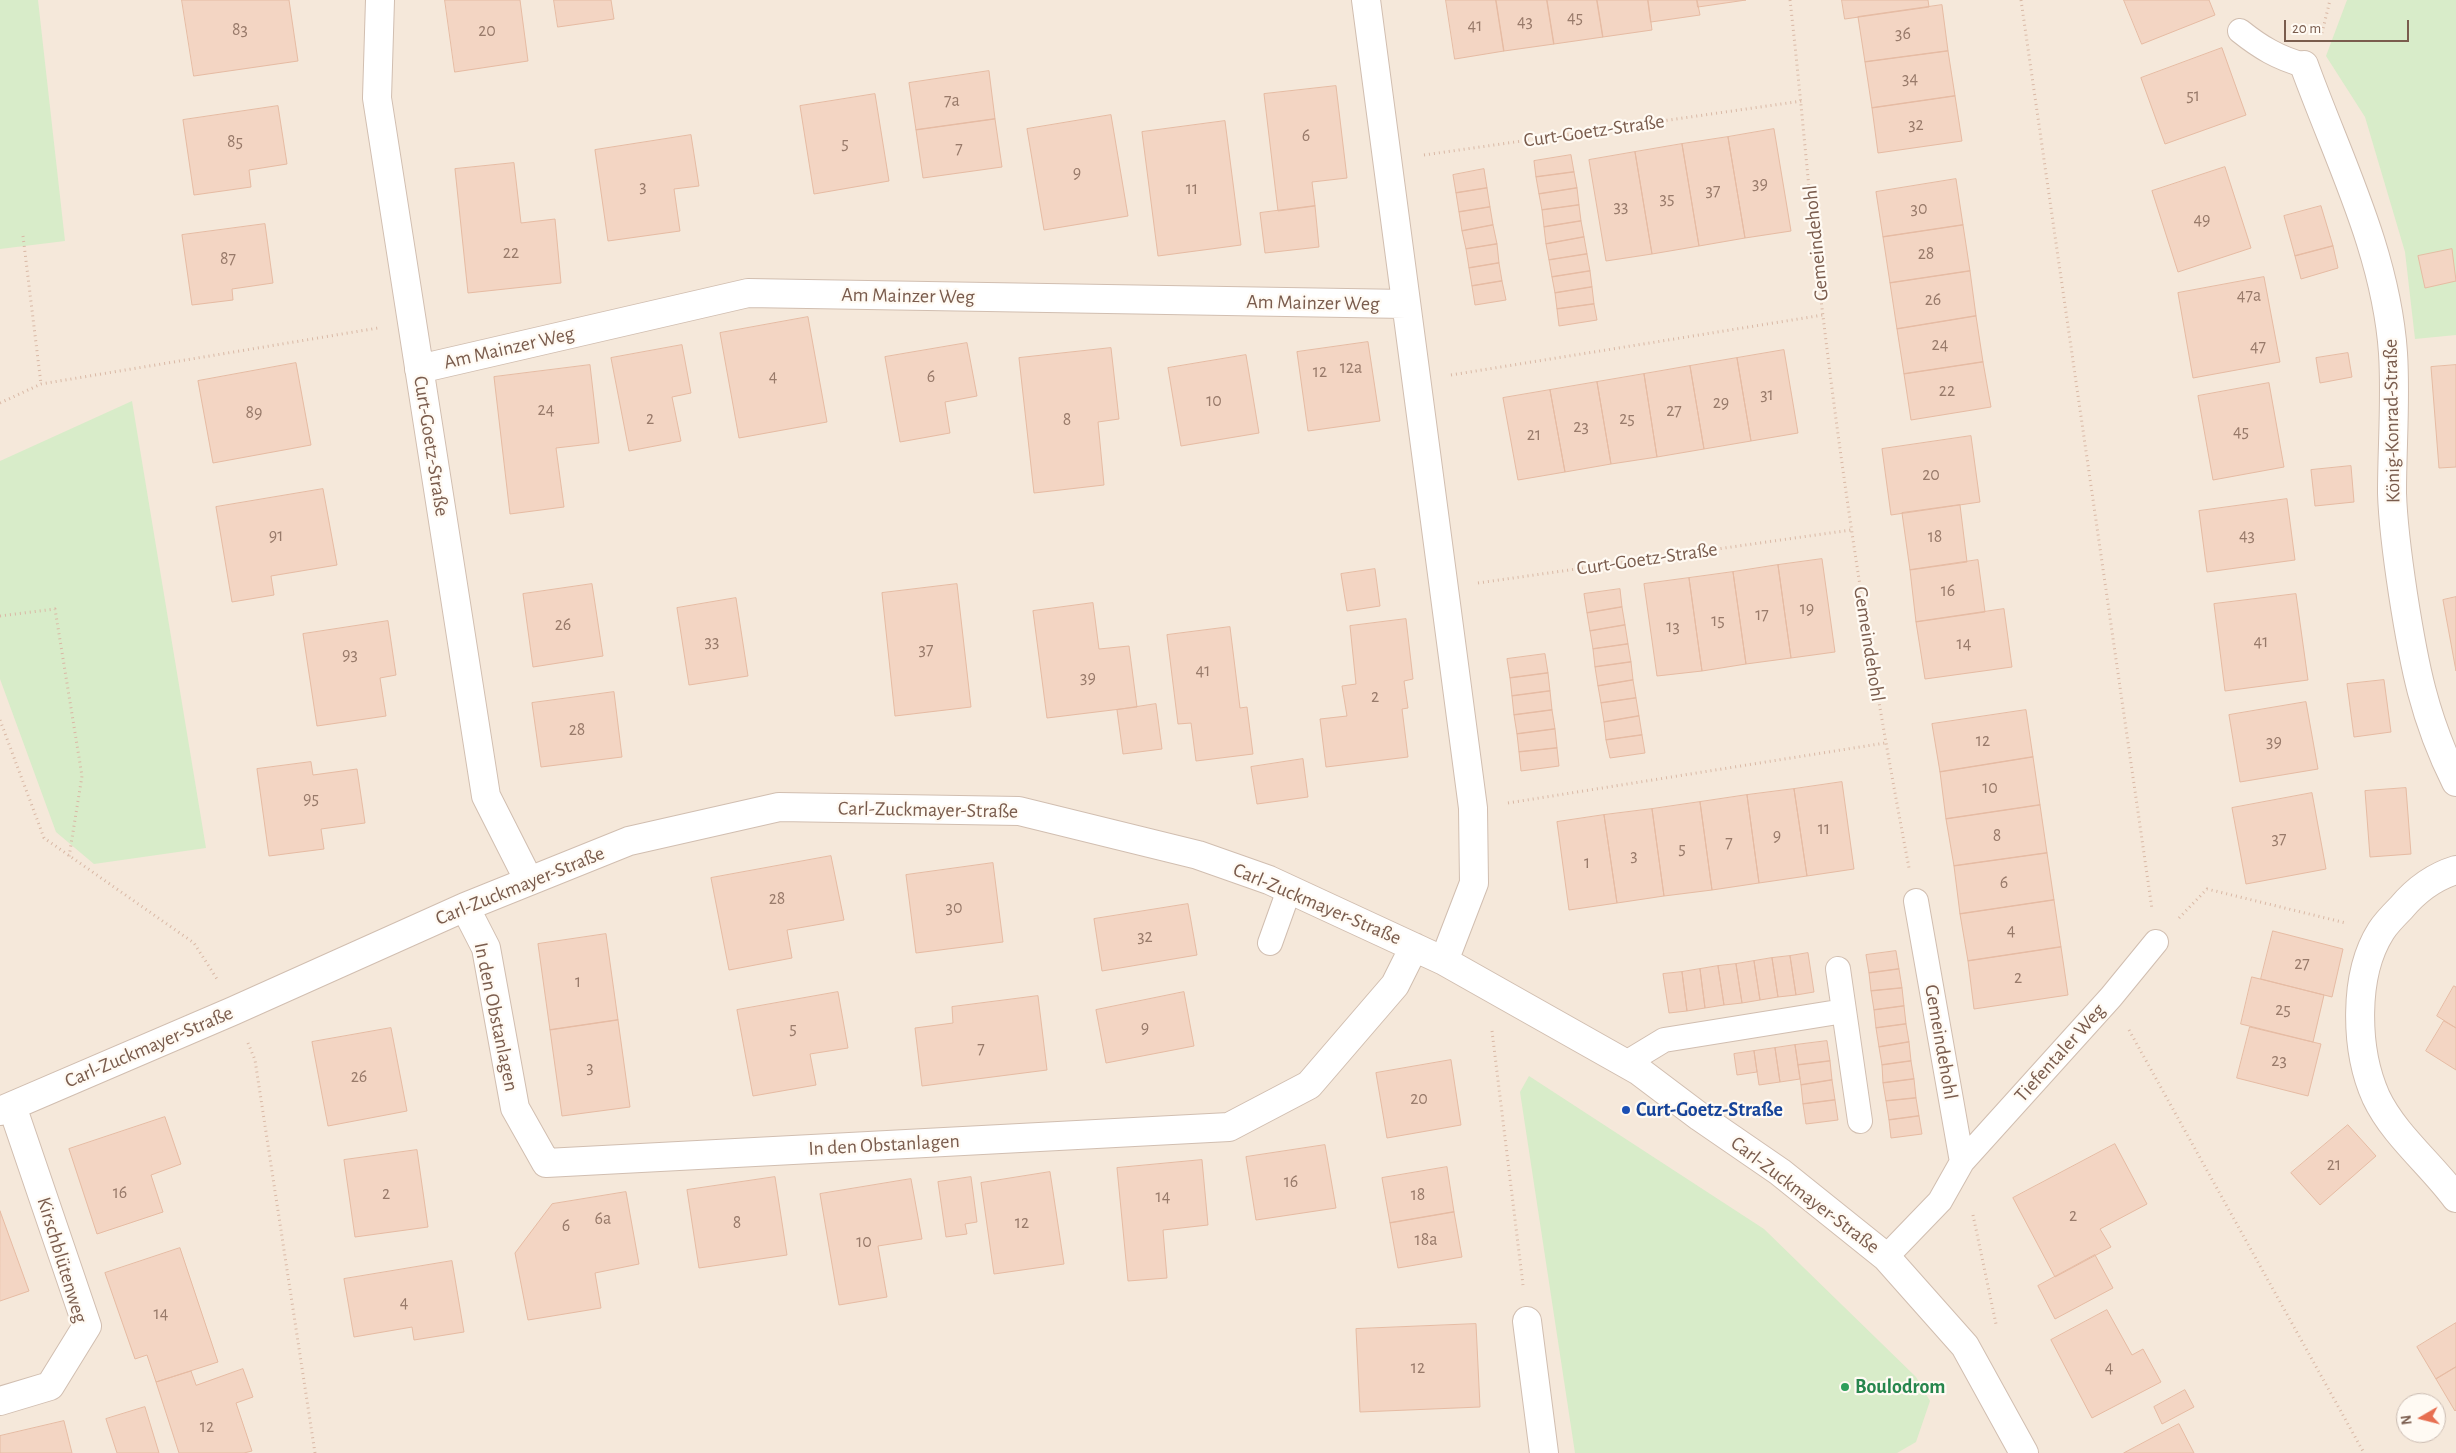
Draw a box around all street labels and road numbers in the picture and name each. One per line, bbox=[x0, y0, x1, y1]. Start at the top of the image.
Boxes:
street label: Curt-Goetz-Straße bbox=[1522, 109, 1666, 153]
street label: Gemeindehohl bbox=[1798, 184, 1834, 302]
street label: Am Mainzer Weg bbox=[841, 283, 975, 309]
street label: Am Mainzer Weg bbox=[1246, 290, 1380, 316]
street label: Am Mainzer Weg bbox=[441, 321, 577, 375]
street label: König-Konrad-Straße bbox=[2379, 339, 2405, 503]
street label: Curt-Goetz-Straße bbox=[408, 374, 454, 518]
street label: Curt-Goetz-Straße bbox=[1575, 537, 1719, 581]
street label: Gemeindehohl bbox=[1848, 585, 1890, 703]
street label: Carl-Zuckmayer-Straße bbox=[838, 796, 1018, 824]
street label: Carl-Zuckmayer-Straße bbox=[432, 841, 608, 931]
street label: Carl-Zuckmayer-Straße bbox=[1229, 858, 1405, 950]
street label: In den Obstanlagen bbox=[469, 940, 523, 1094]
street label: Gemeindehohl bbox=[1919, 983, 1963, 1101]
street label: Tiefentaler Weg bbox=[2009, 999, 2111, 1107]
street label: Carl-Zuckmayer-Straße bbox=[61, 1001, 237, 1093]
street label: In den Obstanlagen bbox=[808, 1129, 960, 1161]
street label: Carl-Zuckmayer-Straße bbox=[1726, 1131, 1884, 1259]
street label: Kirschblütenweg bbox=[31, 1194, 93, 1326]

